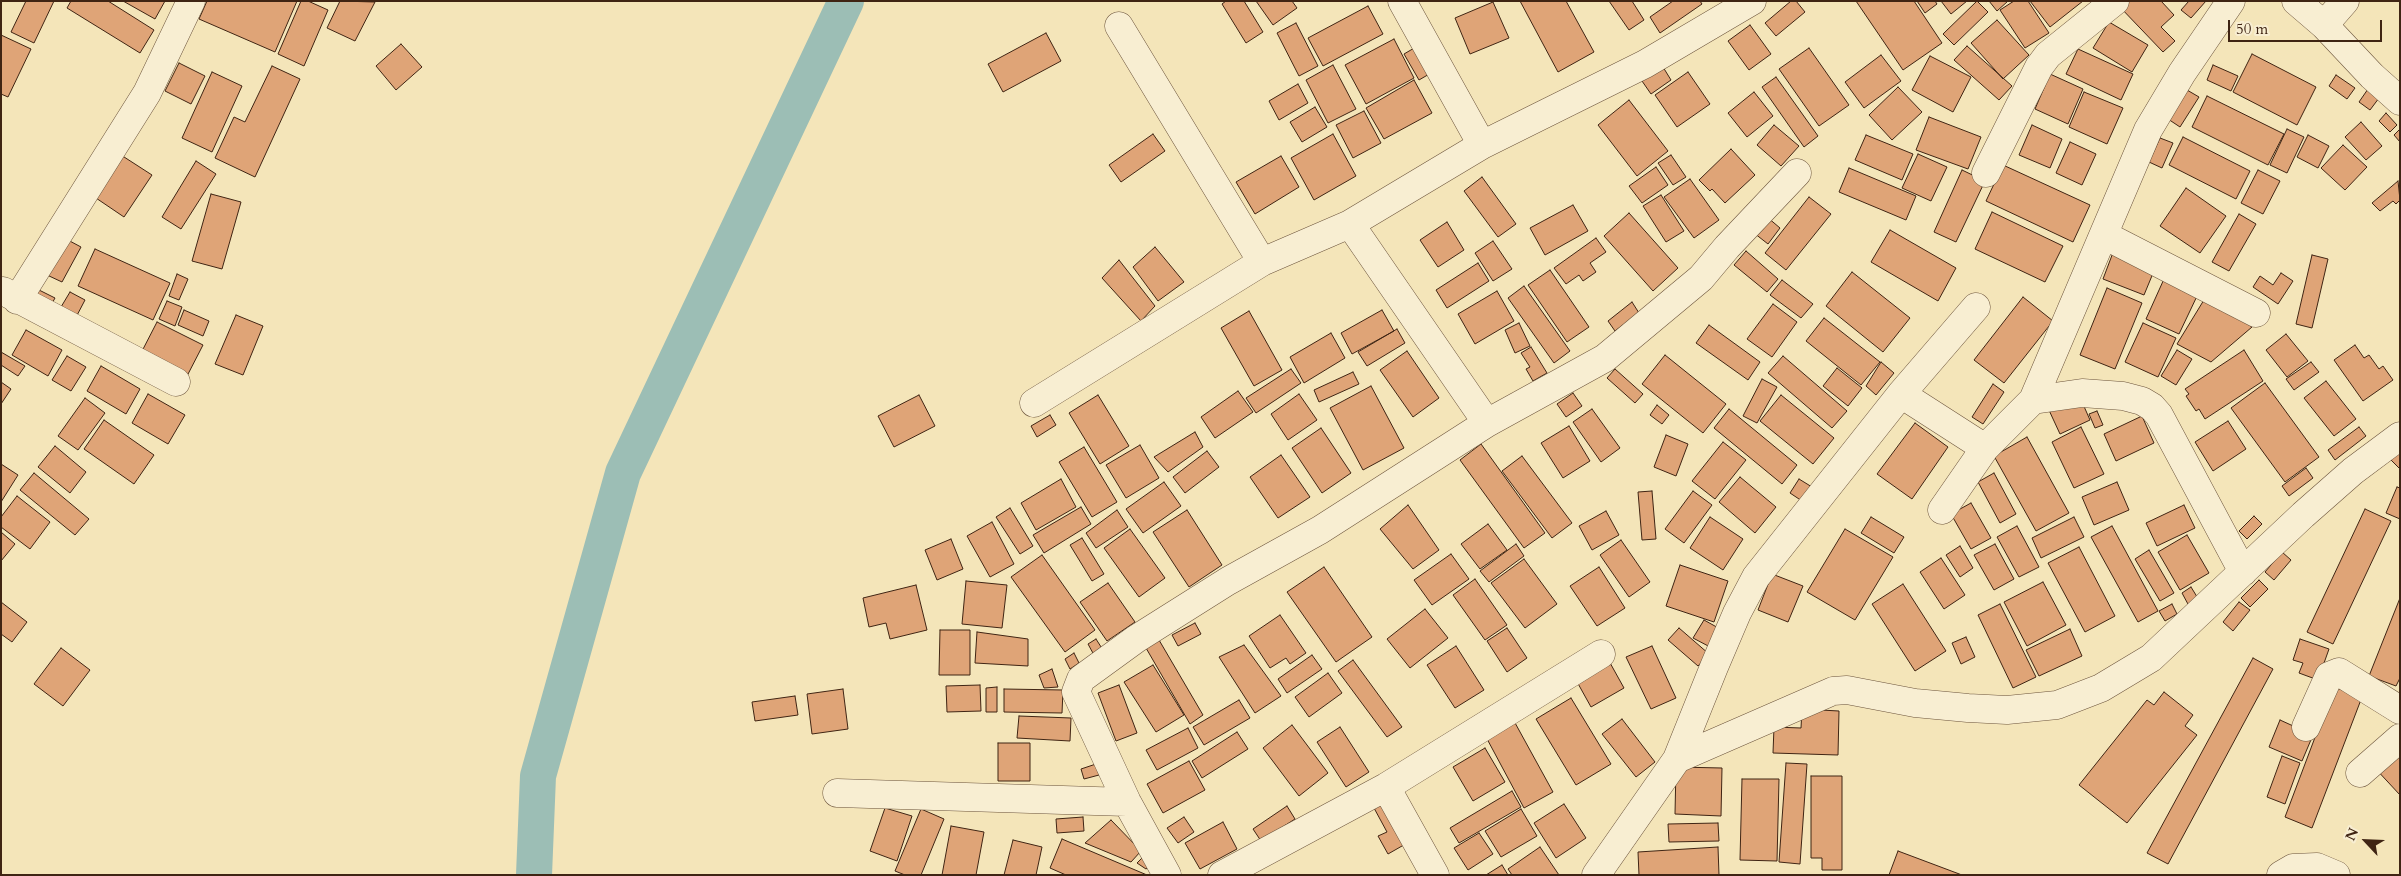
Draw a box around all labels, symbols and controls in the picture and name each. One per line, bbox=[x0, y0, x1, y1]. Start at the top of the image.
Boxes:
scale bar bbox=[2231, 10, 2385, 42]
text: 50 m bbox=[2236, 19, 2268, 39]
north arrow bbox=[2341, 816, 2391, 866]
text: N bbox=[2341, 825, 2363, 844]

